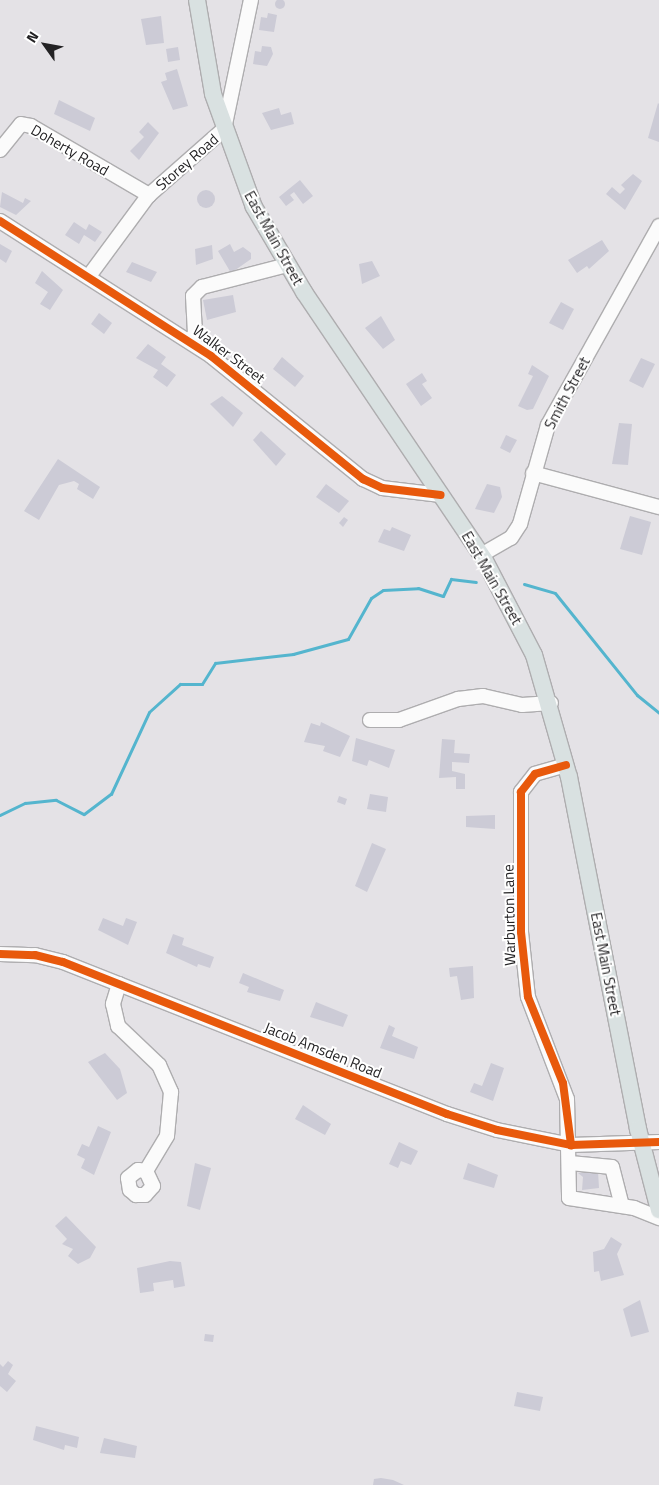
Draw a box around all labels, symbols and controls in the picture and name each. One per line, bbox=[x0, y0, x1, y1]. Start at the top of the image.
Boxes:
north arrow bbox=[20, 20, 70, 70]
text: N bbox=[20, 27, 43, 46]
street label: Doherty Road bbox=[28, 121, 112, 179]
street label: Storey Road bbox=[152, 130, 222, 194]
street label: East Main Street bbox=[241, 188, 307, 288]
street label: Walker Street bbox=[189, 321, 269, 387]
street label: Smith Street bbox=[540, 354, 594, 432]
street label: East Main Street bbox=[458, 528, 526, 628]
street label: Warburton Lane bbox=[499, 864, 519, 966]
street label: East Main Street bbox=[587, 911, 625, 1017]
street label: Jacob Amsden Road bbox=[262, 1018, 384, 1082]

